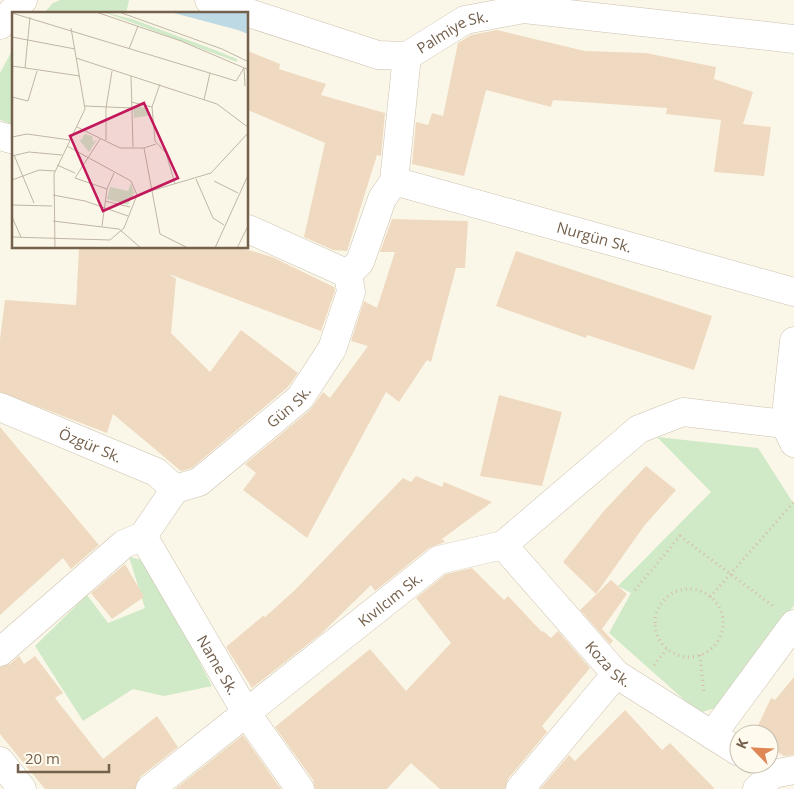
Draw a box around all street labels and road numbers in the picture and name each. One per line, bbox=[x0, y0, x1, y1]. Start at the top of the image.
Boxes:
street label: Palmiye Sk. bbox=[413, 6, 490, 58]
street label: Nurgün Sk. bbox=[555, 217, 634, 257]
street label: Gün Sk. bbox=[262, 382, 315, 432]
street label: Özgür Sk. bbox=[56, 423, 125, 467]
street label: Kıvılcım Sk. bbox=[353, 567, 426, 631]
street label: Name Sk. bbox=[193, 631, 243, 698]
street label: Koza Sk. bbox=[581, 636, 635, 691]

